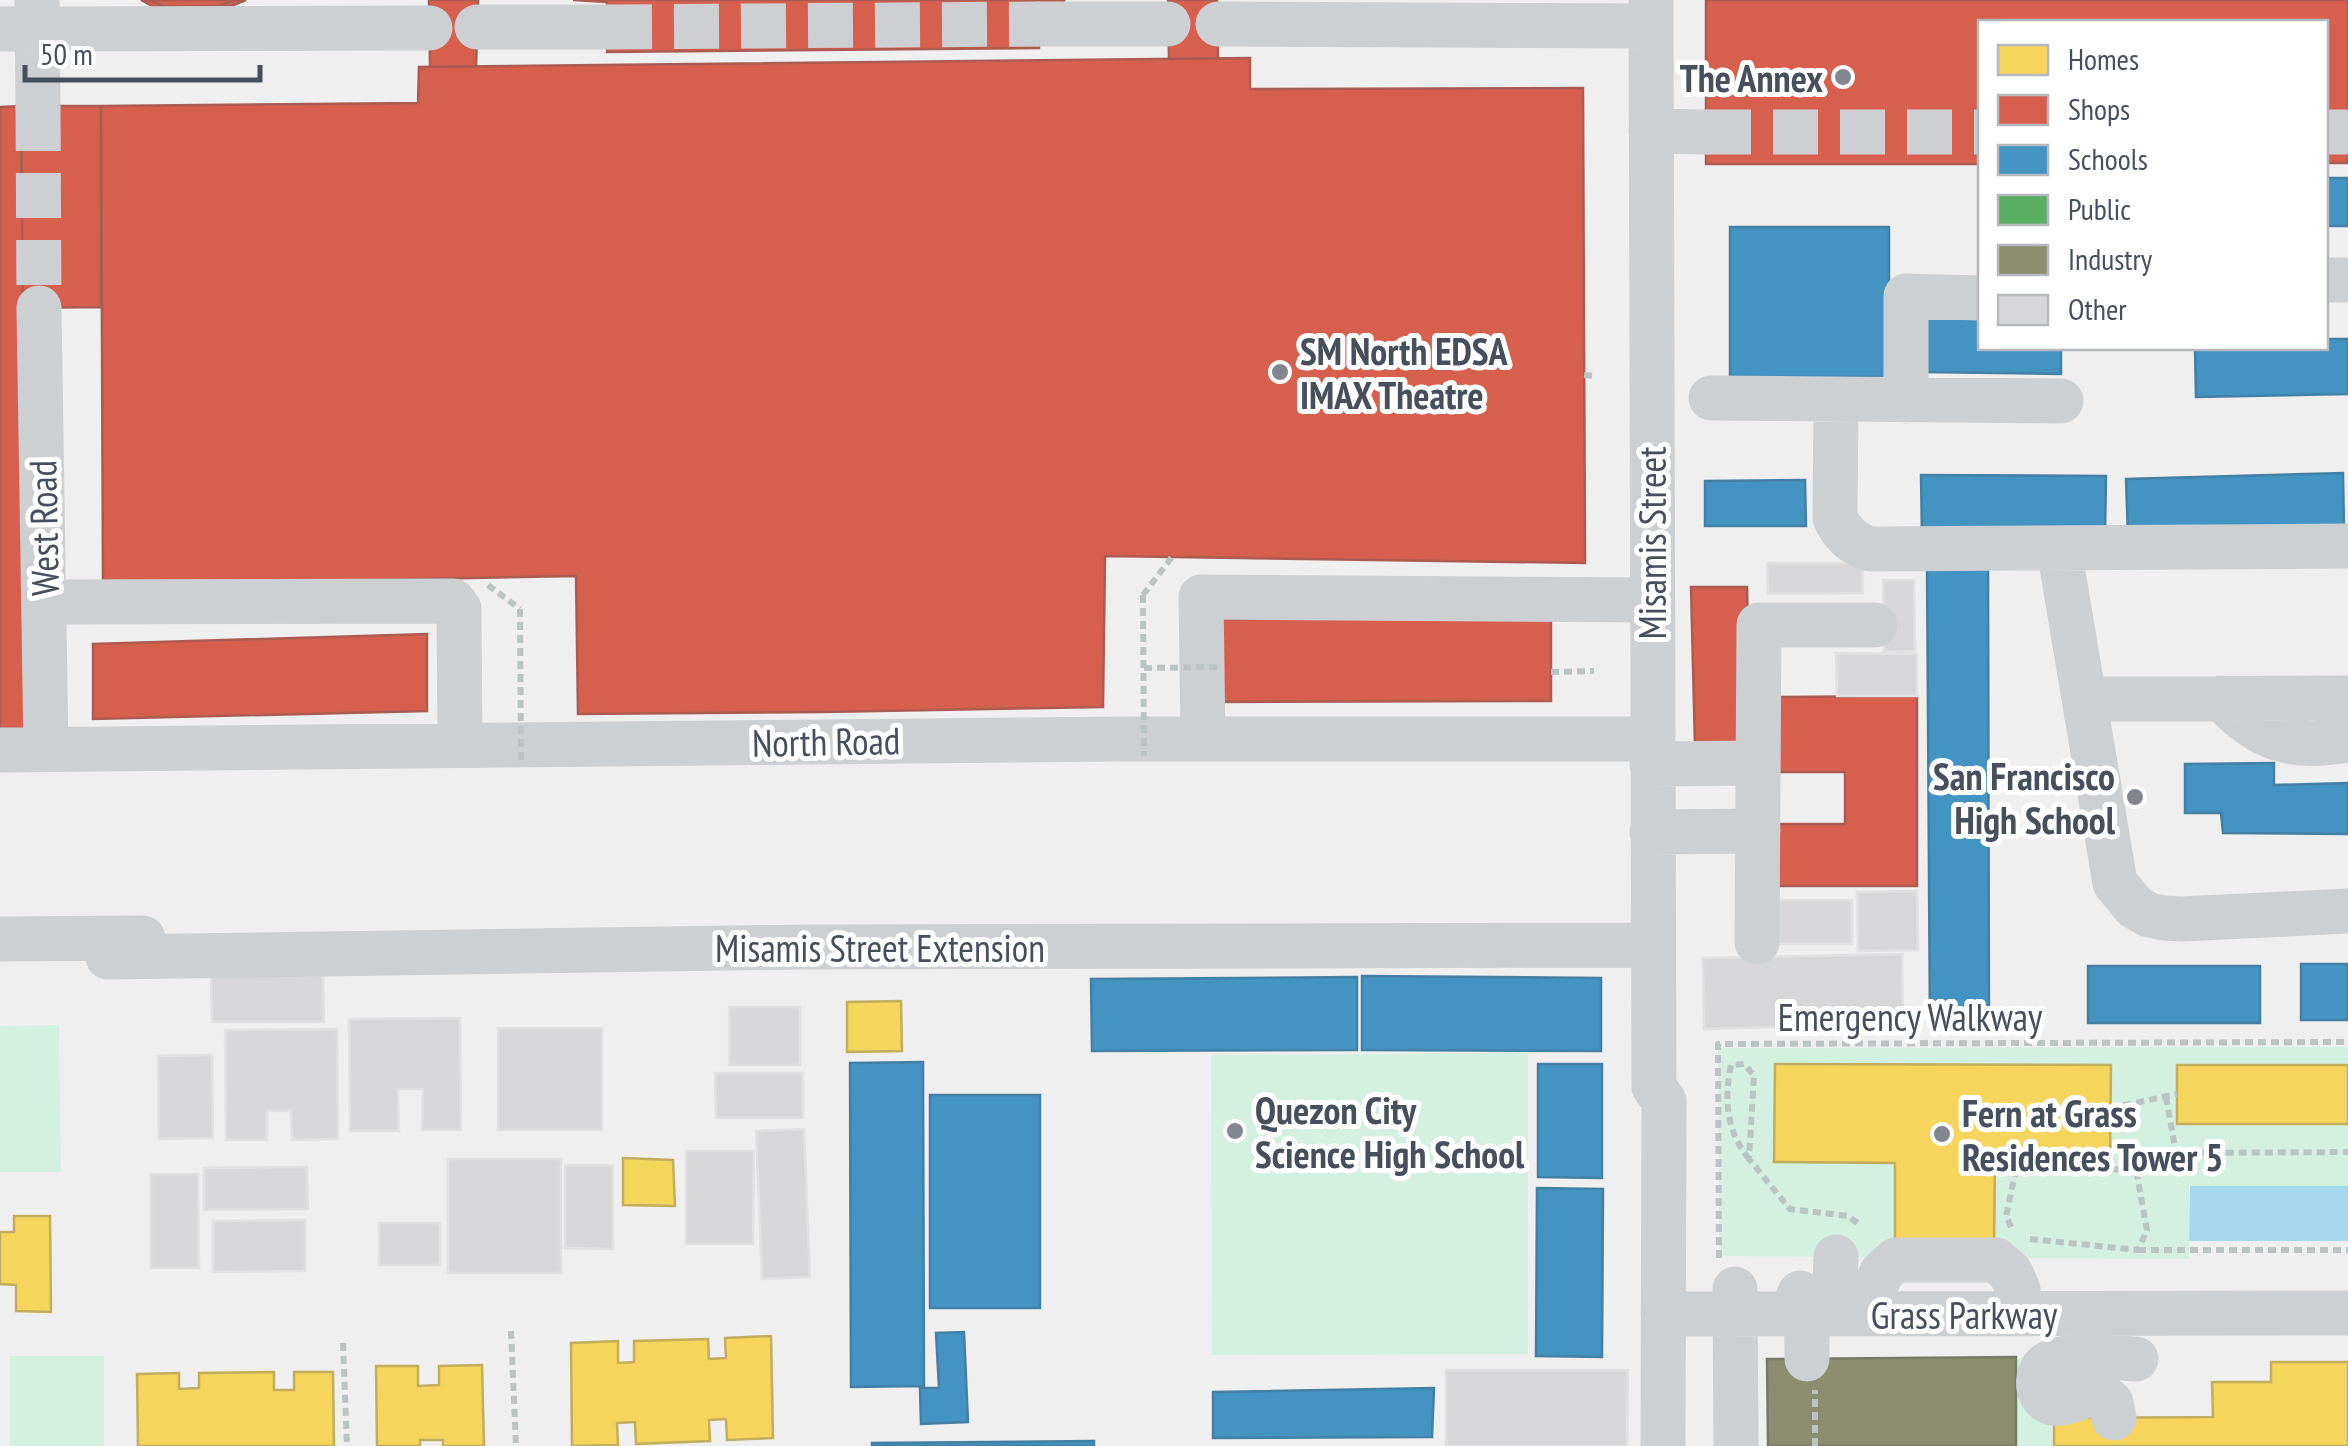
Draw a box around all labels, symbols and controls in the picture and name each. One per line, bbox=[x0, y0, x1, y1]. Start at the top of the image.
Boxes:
scale bar bbox=[25, 20, 260, 82]
legend bbox=[1978, 20, 2328, 350]
text: 50 m bbox=[40, 34, 93, 73]
text: Homes bbox=[2068, 39, 2139, 78]
place label: The Annex bbox=[1680, 53, 1823, 102]
marker: The Annex bbox=[1832, 66, 1854, 88]
text: Shops bbox=[2068, 89, 2130, 128]
text: Schools bbox=[2068, 139, 2148, 178]
text: Public bbox=[2068, 189, 2131, 228]
text: Industry bbox=[2068, 239, 2153, 278]
text: Other bbox=[2068, 289, 2127, 328]
place label: SM North EDSA IMAX Theatre bbox=[1300, 326, 1508, 419]
marker: SM North EDSA IMAX Theatre bbox=[1269, 361, 1291, 383]
street label: Misamis Street bbox=[1627, 446, 1676, 640]
street label: West Road bbox=[17, 460, 69, 596]
street label: North Road bbox=[751, 715, 901, 767]
place label: San Francisco High School bbox=[1933, 751, 2116, 844]
marker: San Francisco High School bbox=[2124, 786, 2146, 808]
street label: Misamis Street Extension bbox=[715, 923, 1045, 972]
street label: Emergency Walkway bbox=[1778, 992, 2043, 1041]
place label: Quezon City Science High School bbox=[1255, 1085, 1525, 1178]
place label: Fern at Grass Residences Tower 5 bbox=[1962, 1088, 2223, 1181]
marker: Quezon City Science High School bbox=[1224, 1120, 1246, 1142]
marker: Fern at Grass Residences Tower 5 bbox=[1931, 1123, 1953, 1145]
street label: Grass Parkway bbox=[1871, 1290, 2058, 1339]

